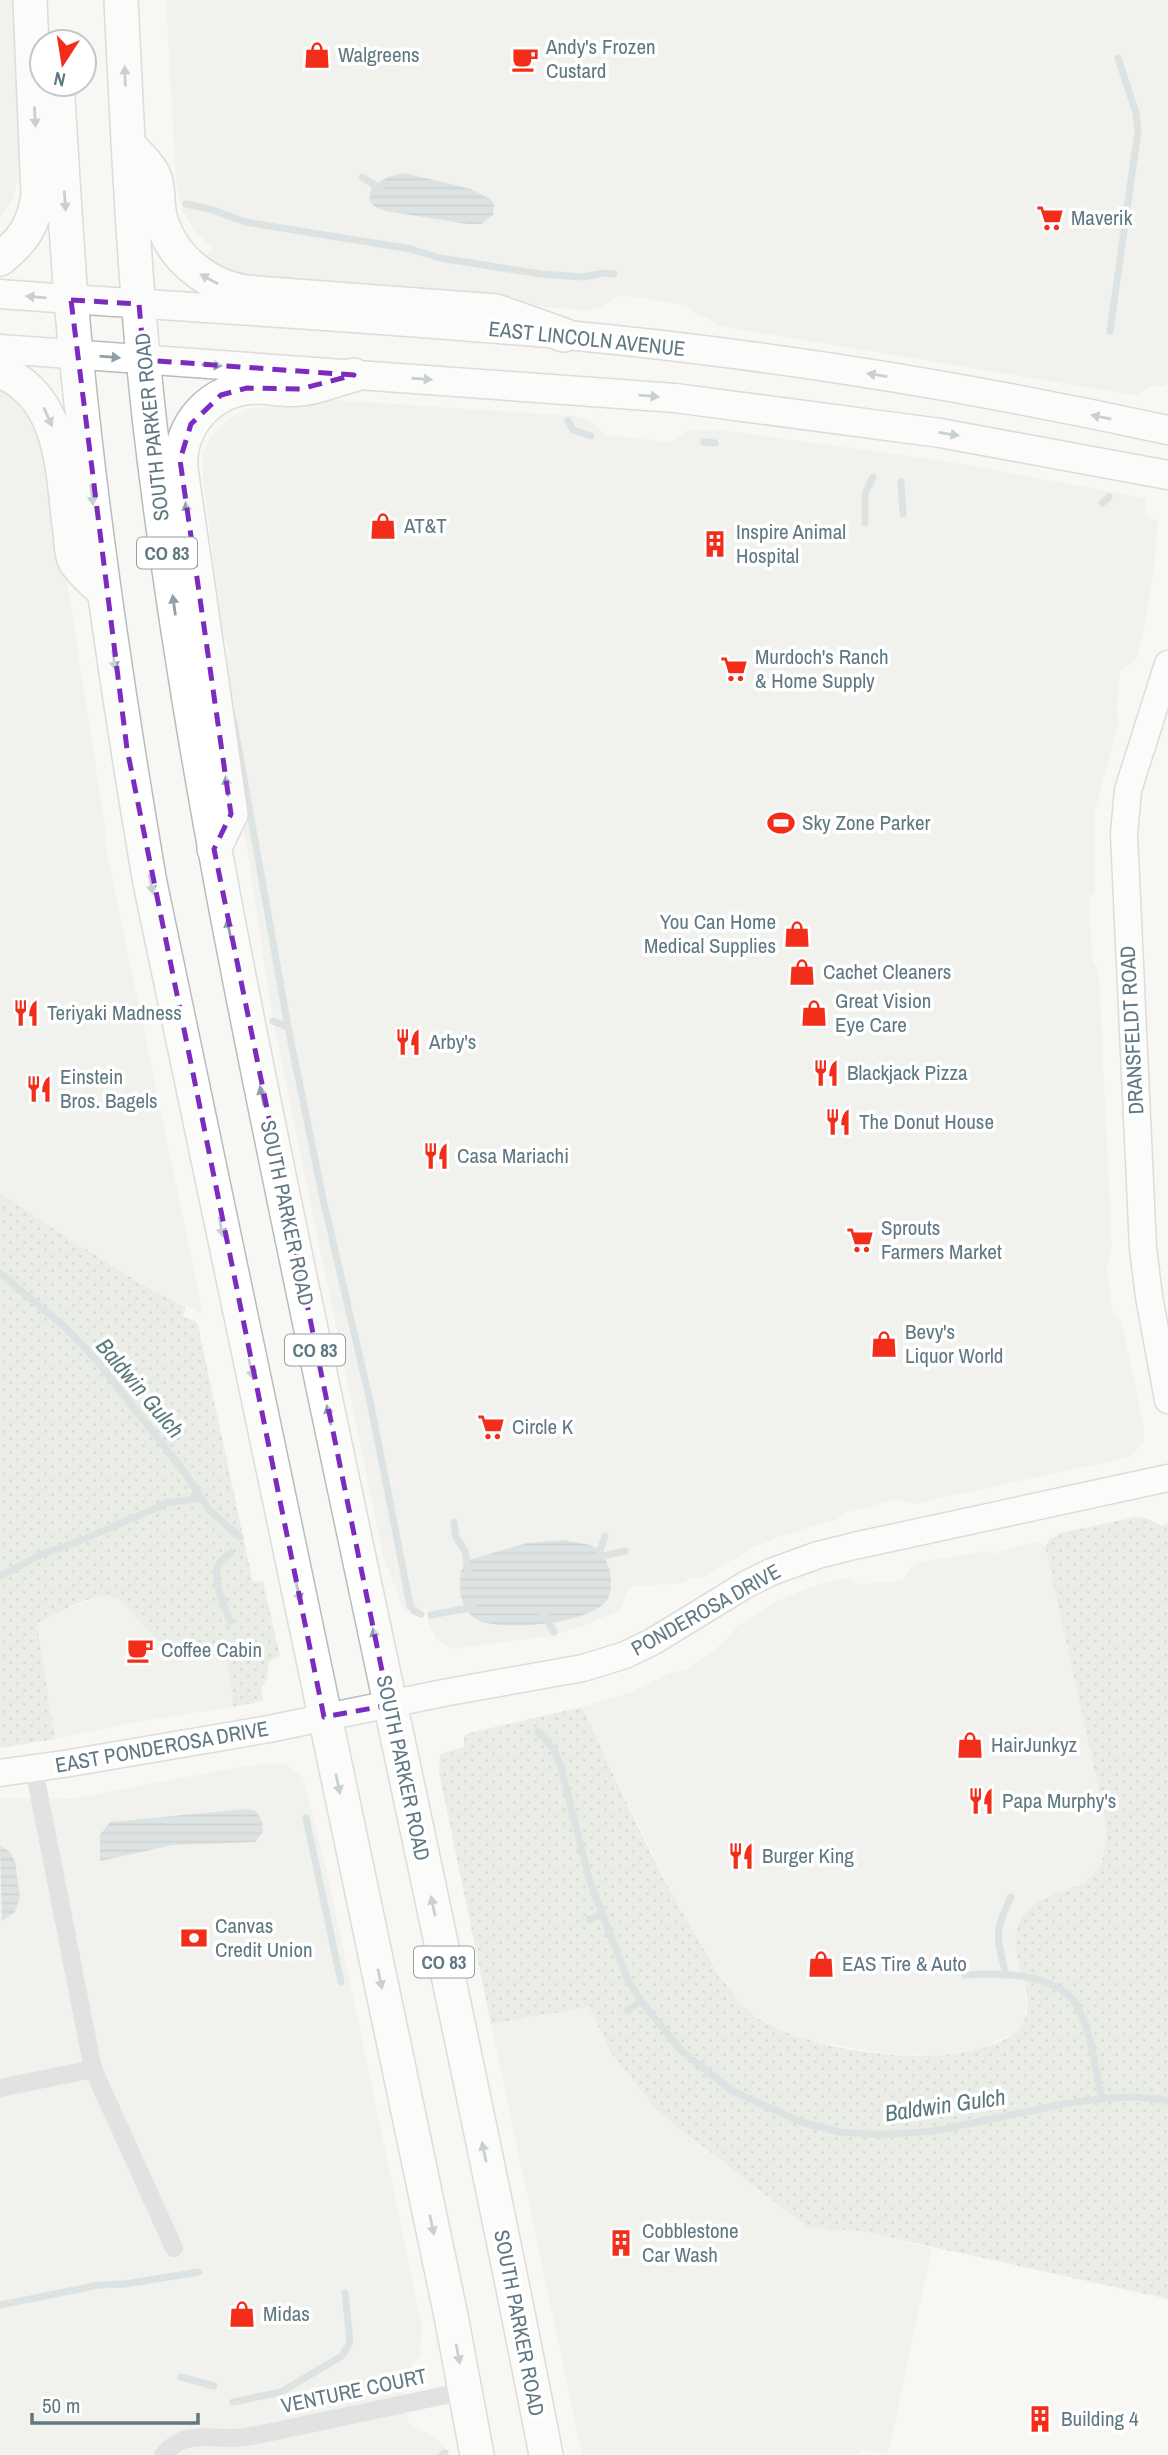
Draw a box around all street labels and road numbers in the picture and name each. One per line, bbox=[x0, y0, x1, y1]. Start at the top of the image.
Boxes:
street label: EAST LINCOLN AVENUE bbox=[487, 314, 687, 363]
street label: SOUTH PARKER ROAD bbox=[127, 331, 176, 523]
road number: CO 83 bbox=[137, 538, 197, 568]
street label: DRANSFELDT ROAD bbox=[1113, 945, 1150, 1115]
street label: SOUTH PARKER ROAD bbox=[254, 1117, 321, 1308]
road number: CO 83 bbox=[285, 1334, 345, 1366]
street label: PONDEROSA DRIVE bbox=[626, 1557, 786, 1663]
street label: SOUTH PARKER ROAD bbox=[370, 1672, 437, 1863]
street label: EAST PONDEROSA DRIVE bbox=[53, 1713, 271, 1780]
road number: CO 83 bbox=[414, 1946, 474, 1978]
street label: SOUTH PARKER ROAD bbox=[487, 2227, 552, 2419]
street label: VENTURE COURT bbox=[278, 2361, 430, 2420]

